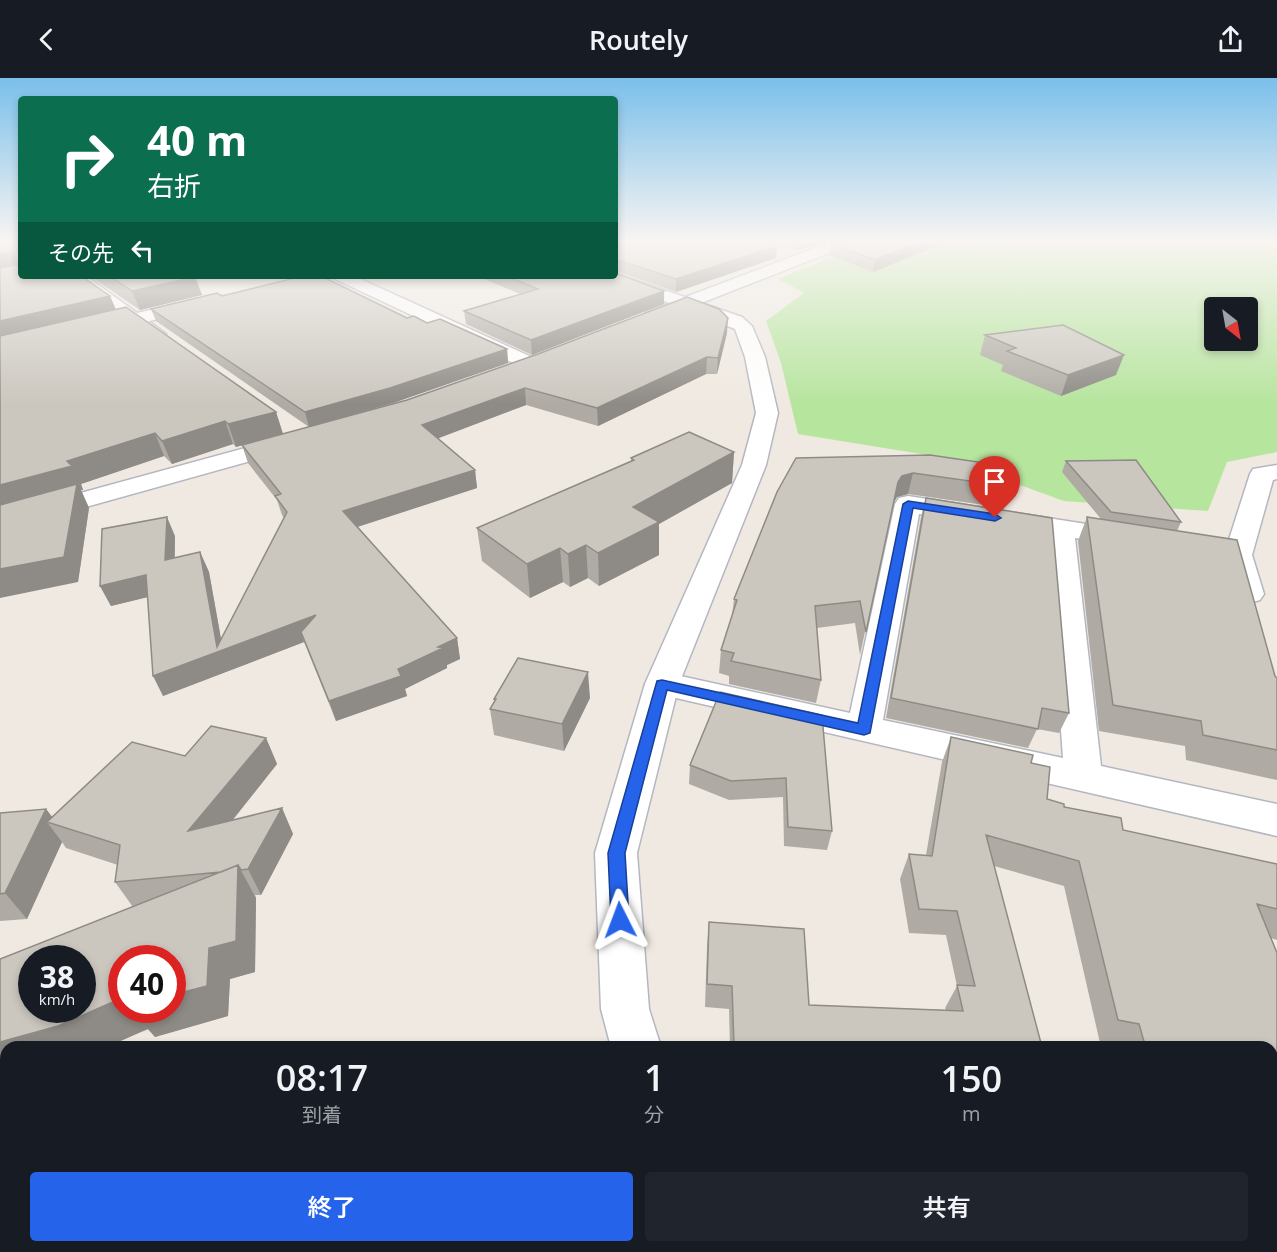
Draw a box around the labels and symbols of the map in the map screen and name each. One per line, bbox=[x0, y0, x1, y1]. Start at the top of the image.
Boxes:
north arrow bbox=[1204, 297, 1258, 351]
pin bbox=[969, 456, 1020, 518]
position arrow bbox=[588, 888, 652, 952]
speed limit sign: 40 bbox=[108, 945, 186, 1023]

